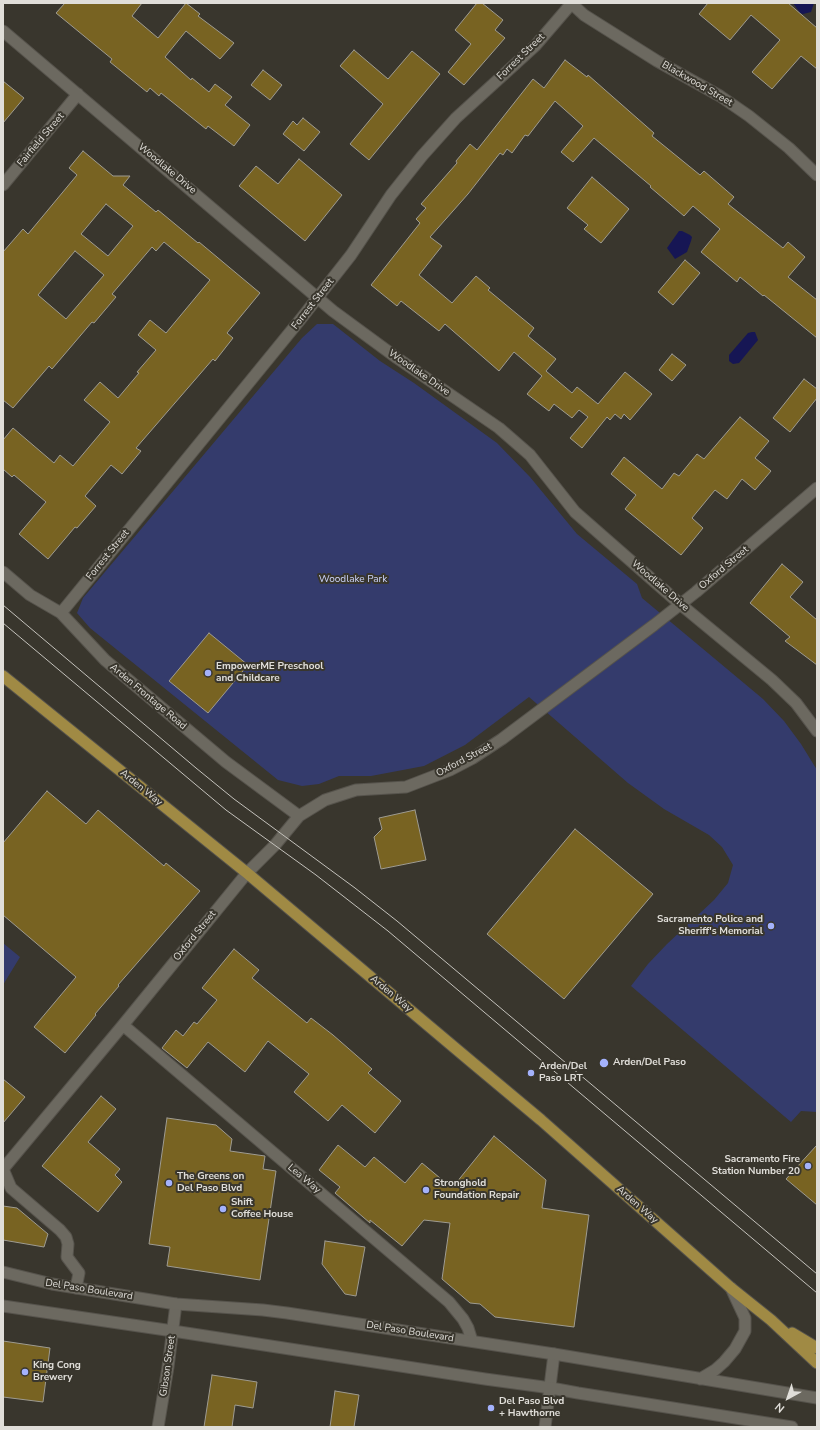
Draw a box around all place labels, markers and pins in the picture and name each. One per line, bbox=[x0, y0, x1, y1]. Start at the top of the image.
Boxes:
place label: EmpowerME Preschool and Childcare bbox=[216, 661, 323, 684]
marker: EmpowerME Preschool and Childcare bbox=[203, 668, 213, 678]
place label: Sacramento Police and Sheriff's Memorial bbox=[657, 914, 763, 938]
marker: Sacramento Police and Sheriff's Memorial bbox=[766, 921, 776, 931]
marker: Arden/Del Paso bbox=[598, 1057, 610, 1069]
place label: Arden/Del Paso bbox=[613, 1057, 686, 1069]
place label: Arden/Del Paso LRT bbox=[539, 1061, 587, 1084]
marker: Arden/Del Paso LRT bbox=[526, 1068, 536, 1078]
place label: Sacramento Fire Station Number 20 bbox=[712, 1154, 800, 1178]
marker: Sacramento Fire Station Number 20 bbox=[803, 1161, 813, 1171]
place label: The Greens on Del Paso Blvd bbox=[177, 1171, 244, 1194]
marker: The Greens on Del Paso Blvd bbox=[164, 1178, 174, 1188]
place label: Stronghold Foundation Repair bbox=[434, 1178, 519, 1202]
marker: Stronghold Foundation Repair bbox=[421, 1185, 431, 1195]
place label: Shift Coffee House bbox=[231, 1197, 293, 1220]
marker: Shift Coffee House bbox=[218, 1204, 228, 1214]
place label: King Cong Brewery bbox=[33, 1360, 81, 1384]
marker: King Cong Brewery bbox=[20, 1367, 30, 1377]
place label: Del Paso Blvd + Hawthorne bbox=[499, 1396, 564, 1420]
marker: Del Paso Blvd + Hawthorne bbox=[486, 1403, 496, 1413]

